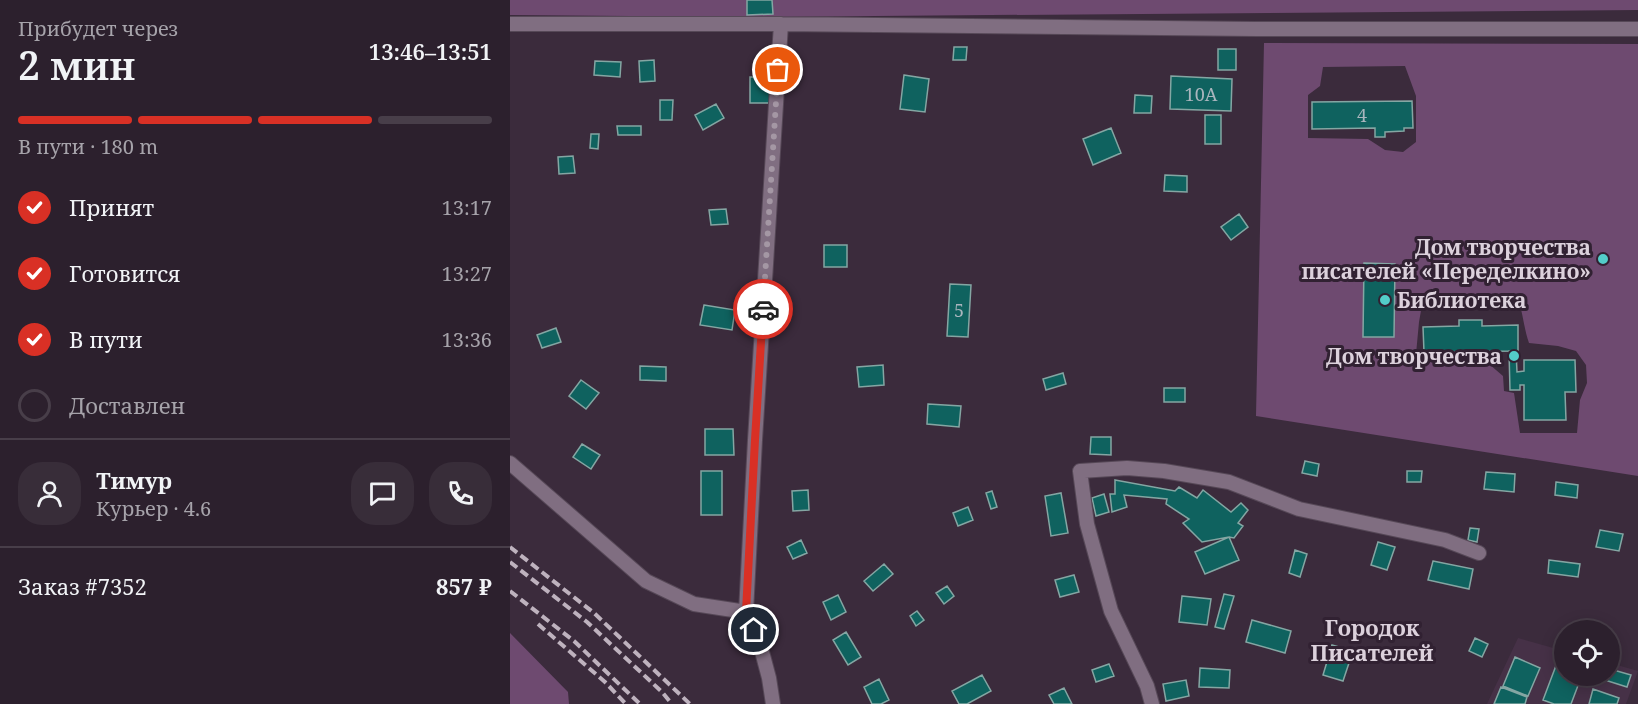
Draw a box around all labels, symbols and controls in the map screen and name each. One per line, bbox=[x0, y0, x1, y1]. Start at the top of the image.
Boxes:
text: Прибудет через bbox=[18, 15, 178, 42]
text: 13:46–13:51 bbox=[369, 36, 492, 66]
text: 2 мин bbox=[18, 38, 136, 91]
pin bbox=[752, 44, 803, 95]
icon: bag bbox=[761, 53, 794, 86]
house number: 10А bbox=[1185, 82, 1218, 106]
house number: 4 bbox=[1357, 103, 1367, 127]
text: В пути · 180 m bbox=[18, 133, 158, 160]
icon: check bbox=[18, 191, 51, 224]
text: Принят bbox=[69, 192, 154, 222]
text: 13:17 bbox=[442, 194, 492, 221]
place label: Дом творчества писателей «Переделкино» bbox=[1301, 233, 1591, 285]
marker: Дом творчества писателей «Переделкино» bbox=[1596, 252, 1610, 266]
icon: check bbox=[18, 257, 51, 290]
text: Готовится bbox=[69, 258, 181, 288]
text: 13:27 bbox=[442, 260, 492, 287]
courier bbox=[733, 279, 793, 339]
place label: Библиотека bbox=[1397, 286, 1526, 314]
icon: car bbox=[747, 293, 780, 326]
marker: Библиотека bbox=[1378, 293, 1392, 307]
house number: 5 bbox=[954, 298, 964, 322]
icon: check bbox=[18, 323, 51, 356]
text: В пути bbox=[69, 324, 143, 354]
text: 13:36 bbox=[442, 326, 492, 353]
place label: Дом творчества bbox=[1326, 342, 1502, 370]
marker: Дом творчества bbox=[1507, 349, 1521, 363]
text: Доставлен bbox=[69, 390, 185, 420]
button: person bbox=[18, 462, 81, 525]
button: chat bbox=[351, 462, 414, 525]
button: phone bbox=[429, 462, 492, 525]
text: Тимур bbox=[96, 465, 172, 495]
text: Курьер · 4.6 bbox=[96, 495, 211, 522]
text: Заказ #7352 bbox=[18, 571, 147, 601]
text: 857 ₽ bbox=[436, 571, 492, 601]
pin bbox=[728, 604, 779, 655]
district label: Городок Писателей bbox=[1311, 612, 1434, 667]
icon: home bbox=[737, 613, 770, 646]
map controls bbox=[1554, 620, 1620, 686]
button: locate bbox=[1554, 620, 1620, 686]

